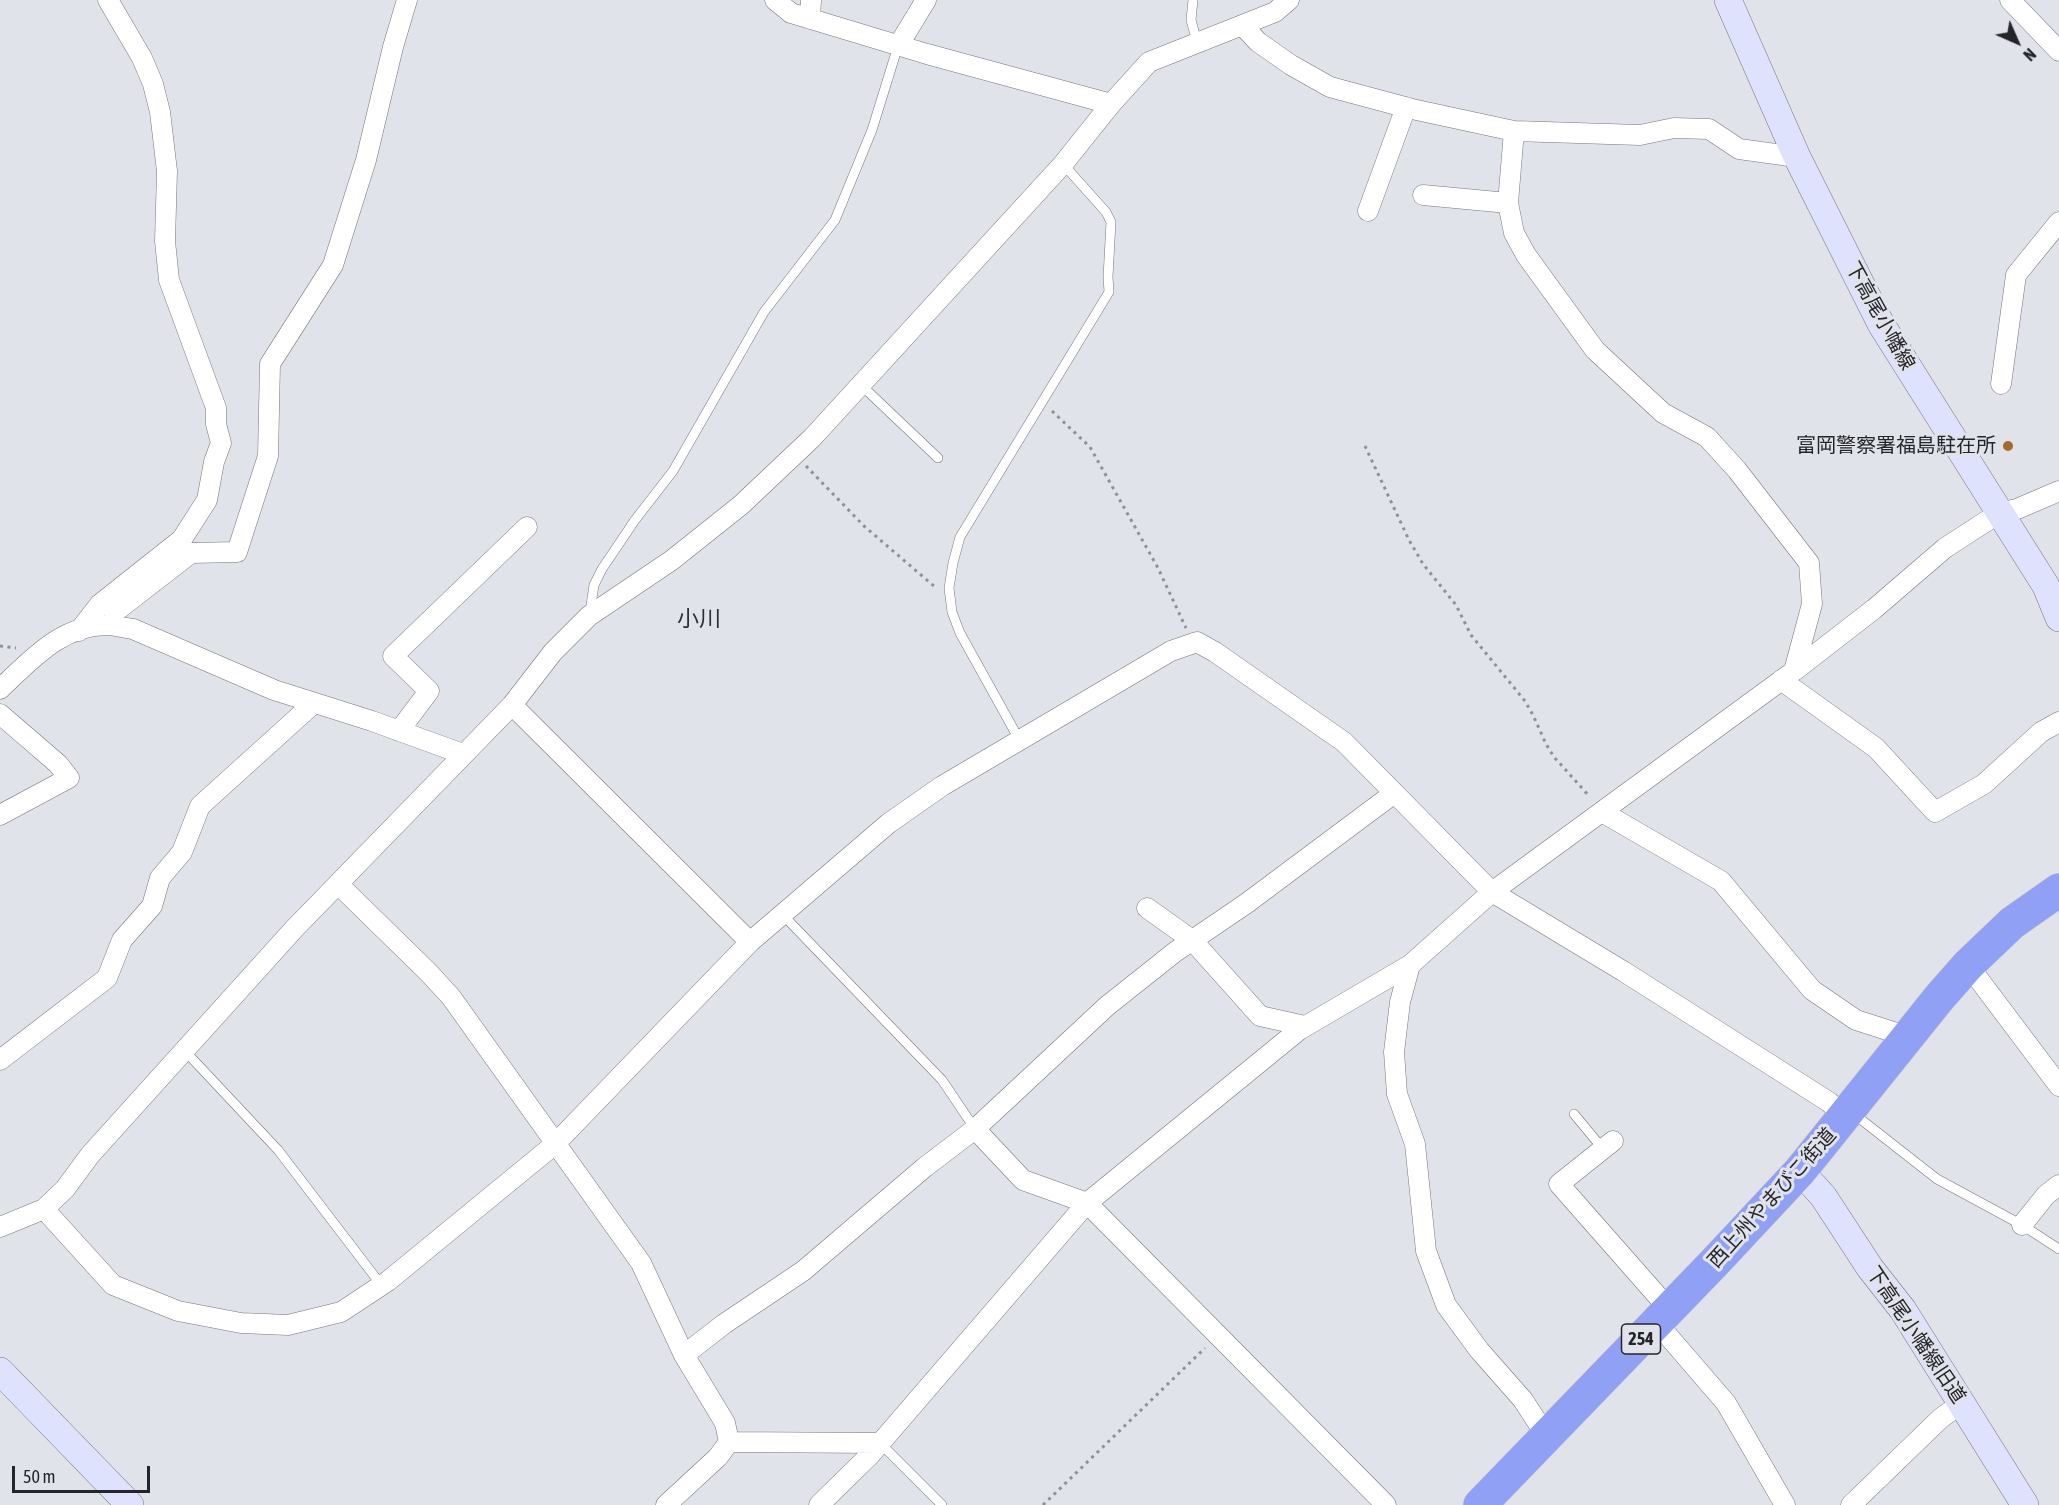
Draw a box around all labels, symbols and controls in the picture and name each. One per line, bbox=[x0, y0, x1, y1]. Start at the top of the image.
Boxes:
north arrow bbox=[1987, 12, 2047, 72]
text: N bbox=[2020, 45, 2039, 64]
street label: 下高尾小幡線 bbox=[1840, 258, 1920, 374]
place label: 富岡警察署福島駐在所 bbox=[1796, 434, 1996, 458]
marker: 富岡警察署福島駐在所 bbox=[2001, 439, 2015, 453]
district label: 小川 bbox=[677, 606, 721, 632]
street label: 西上州やまびこ街道 bbox=[1703, 1123, 1841, 1273]
street label: 下高尾小幡線旧道 bbox=[1861, 1262, 1971, 1408]
road number: 254 bbox=[1622, 1324, 1660, 1354]
scale bar bbox=[15, 1454, 153, 1492]
text: 50 m bbox=[23, 1466, 55, 1487]

